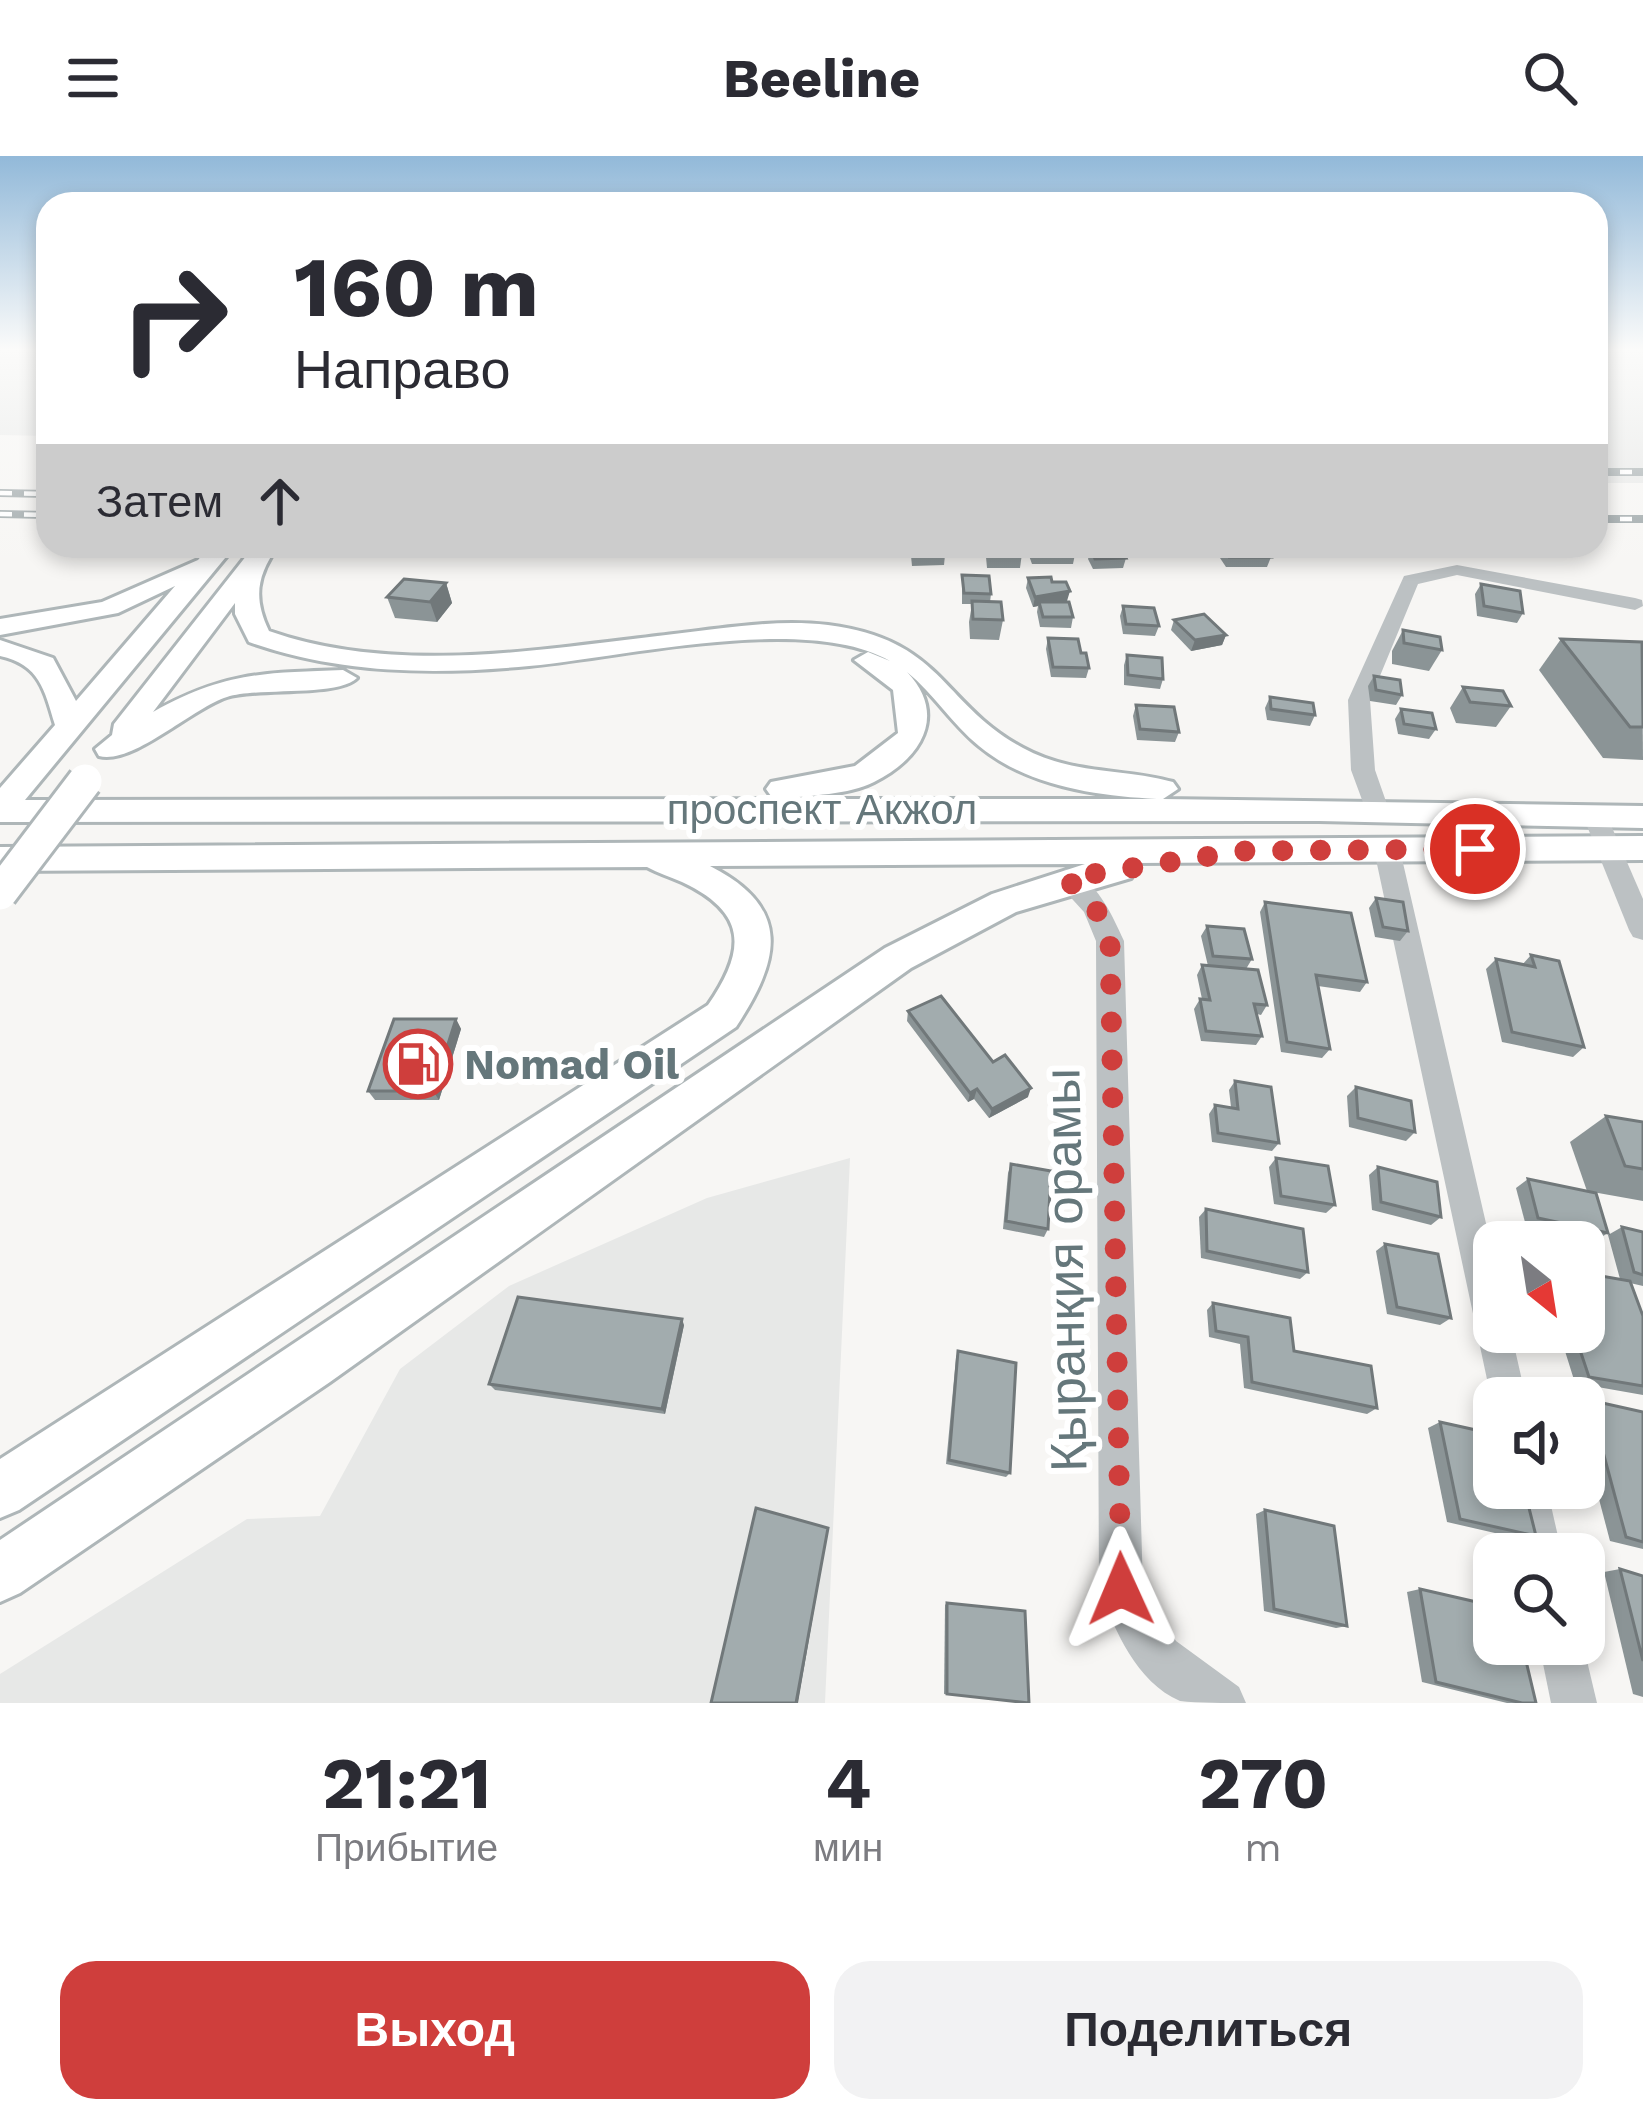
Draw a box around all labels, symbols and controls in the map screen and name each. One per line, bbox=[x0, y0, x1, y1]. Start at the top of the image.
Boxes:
icon: menu bbox=[60, 45, 126, 111]
icon: search bbox=[1517, 45, 1583, 111]
text: Beeline bbox=[723, 47, 920, 110]
text: 160 m bbox=[294, 238, 539, 336]
icon: right bbox=[96, 240, 252, 396]
text: Направо bbox=[294, 338, 510, 401]
icon: ahead bbox=[247, 468, 313, 534]
text: Затем bbox=[96, 475, 223, 528]
street label: проспект Акжол bbox=[667, 785, 977, 834]
pin bbox=[1424, 798, 1526, 900]
icon: arrive bbox=[1442, 816, 1508, 882]
fuel station icon: Nomad Oil bbox=[383, 1029, 453, 1099]
place label: Nomad Oil bbox=[464, 1040, 679, 1089]
street label: Қыранқия орамы bbox=[1032, 1068, 1099, 1472]
north arrow bbox=[1473, 1221, 1605, 1353]
map controls bbox=[1473, 1221, 1605, 1665]
button: sound bbox=[1473, 1377, 1605, 1509]
position arrow bbox=[1058, 1526, 1184, 1652]
button: search bbox=[1473, 1533, 1605, 1665]
text: 21:21 bbox=[322, 1741, 491, 1825]
text: 4 bbox=[825, 1741, 871, 1825]
text: 270 bbox=[1198, 1741, 1328, 1825]
text: Прибытие bbox=[315, 1825, 498, 1870]
text: мин bbox=[813, 1825, 883, 1870]
text: m bbox=[1245, 1825, 1282, 1870]
button: Выход bbox=[60, 1961, 810, 2099]
button: Поделиться bbox=[834, 1961, 1583, 2099]

